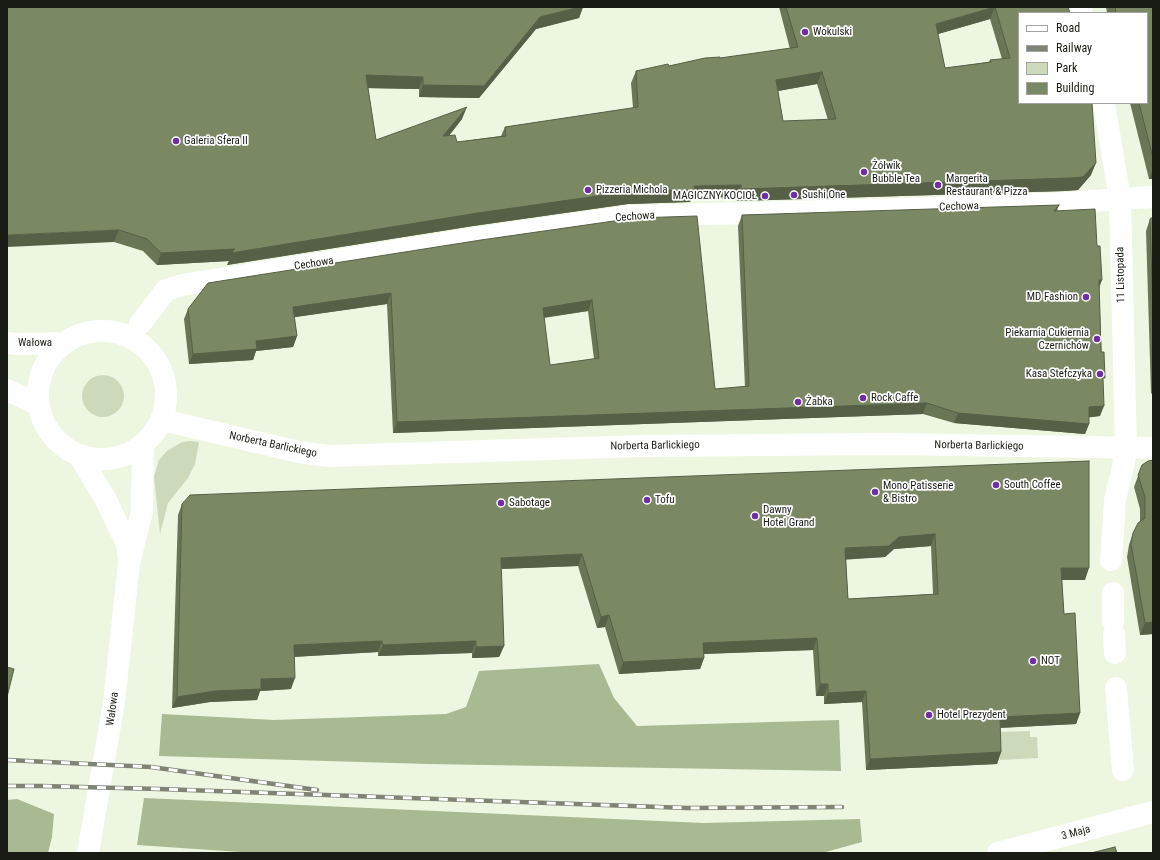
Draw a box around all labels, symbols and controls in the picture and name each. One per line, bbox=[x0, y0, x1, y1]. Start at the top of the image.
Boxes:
legend bbox=[1018, 12, 1148, 104]
text: Road bbox=[1056, 21, 1080, 35]
place label: Wokulski bbox=[813, 25, 852, 39]
marker: Wokulski bbox=[800, 27, 810, 37]
text: Railway bbox=[1056, 41, 1092, 55]
text: Park bbox=[1056, 61, 1077, 75]
text: Building bbox=[1056, 81, 1094, 95]
place label: Galeria Sfera II bbox=[184, 134, 248, 148]
marker: Galeria Sfera II bbox=[171, 136, 181, 146]
place label: Żółwik Bubble Tea bbox=[872, 159, 920, 185]
marker: Żółwik Bubble Tea bbox=[859, 167, 869, 177]
place label: Margerita Restaurant & Pizza bbox=[946, 172, 1027, 198]
marker: Margerita Restaurant & Pizza bbox=[933, 180, 943, 190]
place label: Pizzeria Michola bbox=[596, 183, 668, 197]
marker: Pizzeria Michola bbox=[583, 185, 593, 195]
place label: Sushi One bbox=[802, 188, 845, 202]
place label: MAGICZNY KOCIOŁ bbox=[673, 189, 757, 203]
marker: Sushi One bbox=[789, 190, 799, 200]
marker: MAGICZNY KOCIOŁ bbox=[760, 191, 770, 201]
street label: Cechowa bbox=[939, 200, 979, 214]
street label: Cechowa bbox=[615, 209, 655, 225]
street label: 11 Listopada bbox=[1114, 247, 1128, 303]
street label: Cechowa bbox=[293, 254, 335, 274]
place label: MD Fashion bbox=[1027, 290, 1078, 304]
marker: MD Fashion bbox=[1081, 292, 1091, 302]
place label: Piekarnia Cukiernia Czernichów bbox=[1005, 326, 1089, 352]
marker: Piekarnia Cukiernia Czernichów bbox=[1092, 334, 1102, 344]
street label: Wałowa bbox=[18, 336, 52, 350]
place label: Kasa Stefczyka bbox=[1026, 367, 1092, 381]
marker: Kasa Stefczyka bbox=[1095, 369, 1105, 379]
place label: Rock Caffe bbox=[871, 391, 918, 405]
marker: Rock Caffe bbox=[858, 393, 868, 403]
place label: Żabka bbox=[806, 395, 833, 409]
marker: Żabka bbox=[793, 397, 803, 407]
street label: Norberta Barlickiego bbox=[228, 429, 318, 461]
street label: Norberta Barlickiego bbox=[610, 439, 700, 453]
street label: Norberta Barlickiego bbox=[934, 439, 1024, 453]
place label: South Coffee bbox=[1004, 478, 1061, 492]
place label: Mono Patisserie & Bistro bbox=[883, 479, 954, 505]
marker: South Coffee bbox=[991, 480, 1001, 490]
marker: Mono Patisserie & Bistro bbox=[870, 487, 880, 497]
place label: Tofu bbox=[655, 493, 675, 507]
marker: Tofu bbox=[642, 495, 652, 505]
place label: Sabotage bbox=[509, 496, 550, 510]
marker: Sabotage bbox=[496, 498, 506, 508]
place label: Dawny Hotel Grand bbox=[763, 503, 814, 529]
marker: Dawny Hotel Grand bbox=[750, 511, 760, 521]
place label: NOT bbox=[1041, 654, 1060, 668]
marker: NOT bbox=[1028, 656, 1038, 666]
street label: Wałowa bbox=[104, 691, 122, 727]
place label: Hotel Prezydent bbox=[937, 708, 1006, 722]
marker: Hotel Prezydent bbox=[924, 710, 934, 720]
street label: 3 Maja bbox=[1060, 823, 1092, 843]

